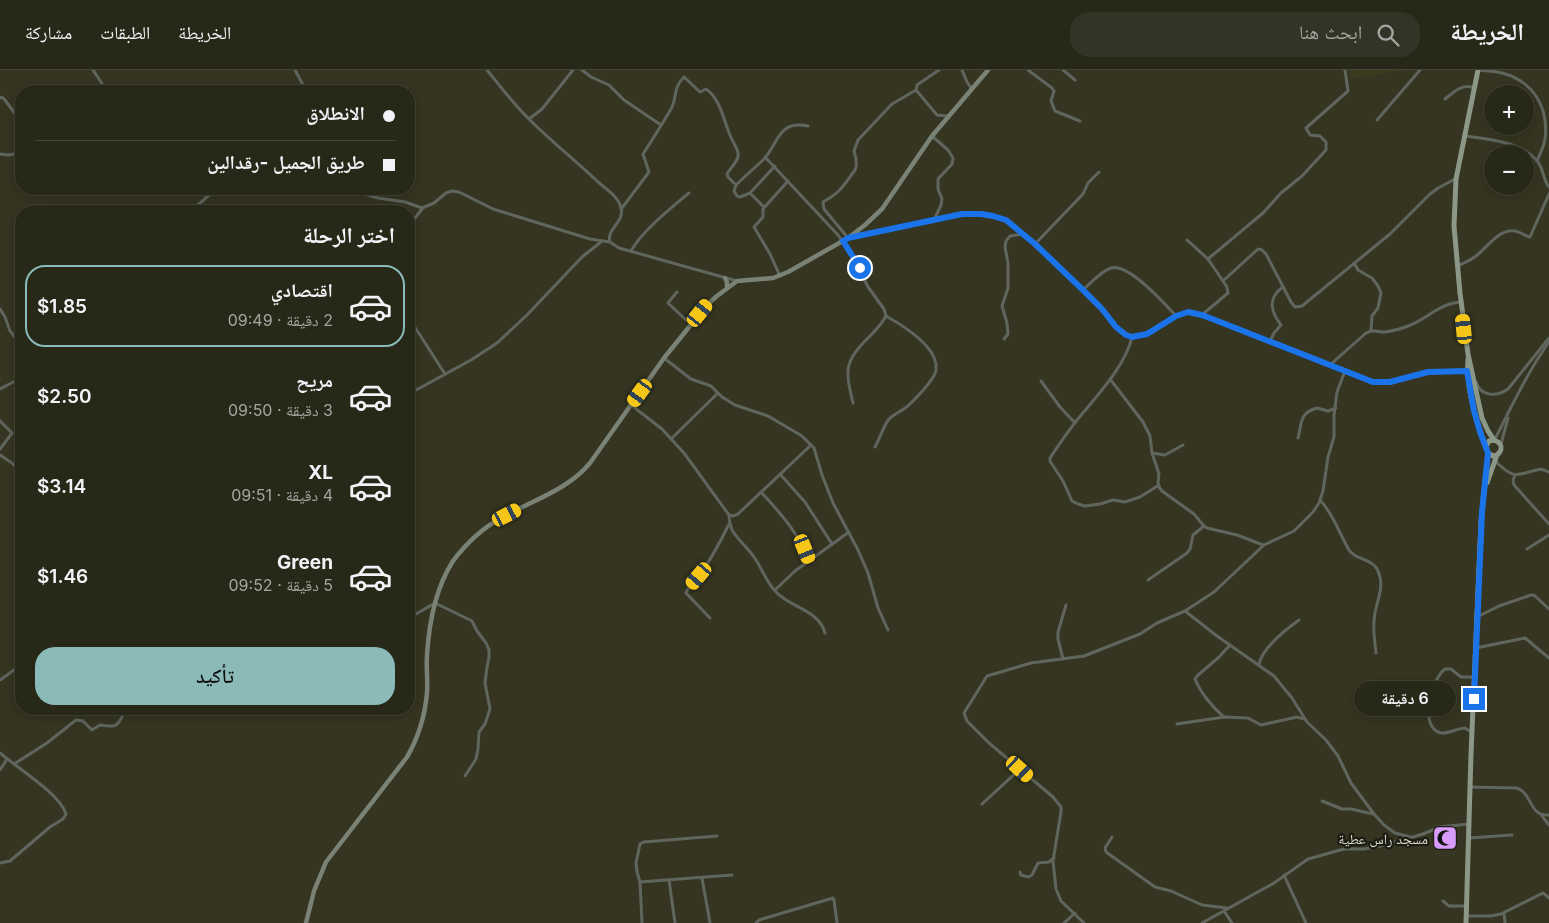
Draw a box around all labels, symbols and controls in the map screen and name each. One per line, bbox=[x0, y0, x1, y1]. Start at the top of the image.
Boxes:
search box bbox=[1070, 12, 1420, 57]
text: الخريطة bbox=[1450, 17, 1524, 46]
text: ابحث هنا bbox=[1299, 21, 1362, 44]
icon: search bbox=[1374, 21, 1402, 49]
text: مشاركة bbox=[25, 22, 72, 43]
text: الطبقات bbox=[100, 22, 150, 43]
text: الخريطة bbox=[178, 22, 231, 43]
map controls bbox=[1484, 85, 1534, 195]
button: + bbox=[1484, 85, 1534, 135]
text: الانطلاق bbox=[306, 102, 365, 125]
button: − bbox=[1484, 145, 1534, 195]
text: طريق الجميل -رقدالين bbox=[207, 151, 365, 174]
text: اختر الرحلة bbox=[303, 222, 395, 248]
route start bbox=[849, 257, 871, 279]
text: اقتصادي bbox=[271, 279, 333, 302]
icon: car bbox=[348, 284, 393, 329]
text: $1.85 bbox=[37, 295, 87, 318]
car bbox=[684, 297, 715, 329]
text: 2 دقيقة · 09:49 bbox=[228, 310, 333, 330]
car bbox=[1454, 313, 1473, 345]
text: مريح bbox=[296, 369, 333, 392]
icon: car bbox=[348, 374, 393, 419]
car bbox=[625, 376, 654, 410]
text: $2.50 bbox=[37, 385, 92, 408]
text: 3 دقيقة · 09:50 bbox=[228, 400, 333, 420]
text: XL bbox=[308, 461, 333, 484]
icon: car bbox=[348, 464, 393, 509]
text: $3.14 bbox=[37, 475, 86, 498]
text: 4 دقيقة · 09:51 bbox=[231, 485, 333, 505]
car bbox=[490, 502, 523, 528]
car bbox=[792, 532, 817, 566]
text: Green bbox=[277, 551, 333, 574]
icon: car bbox=[348, 554, 393, 599]
car bbox=[683, 560, 714, 592]
text: $1.46 bbox=[37, 565, 88, 588]
text: 5 دقيقة · 09:52 bbox=[229, 575, 333, 595]
button: تأكيد bbox=[35, 647, 395, 705]
callout: 6 دقيقة bbox=[1354, 682, 1456, 716]
text: 6 دقيقة bbox=[1381, 688, 1429, 708]
route end bbox=[1463, 688, 1485, 710]
car bbox=[1003, 753, 1036, 785]
mosque icon: مسجد راس عطية bbox=[1432, 825, 1458, 851]
place label: مسجد راس عطية bbox=[1338, 830, 1428, 848]

